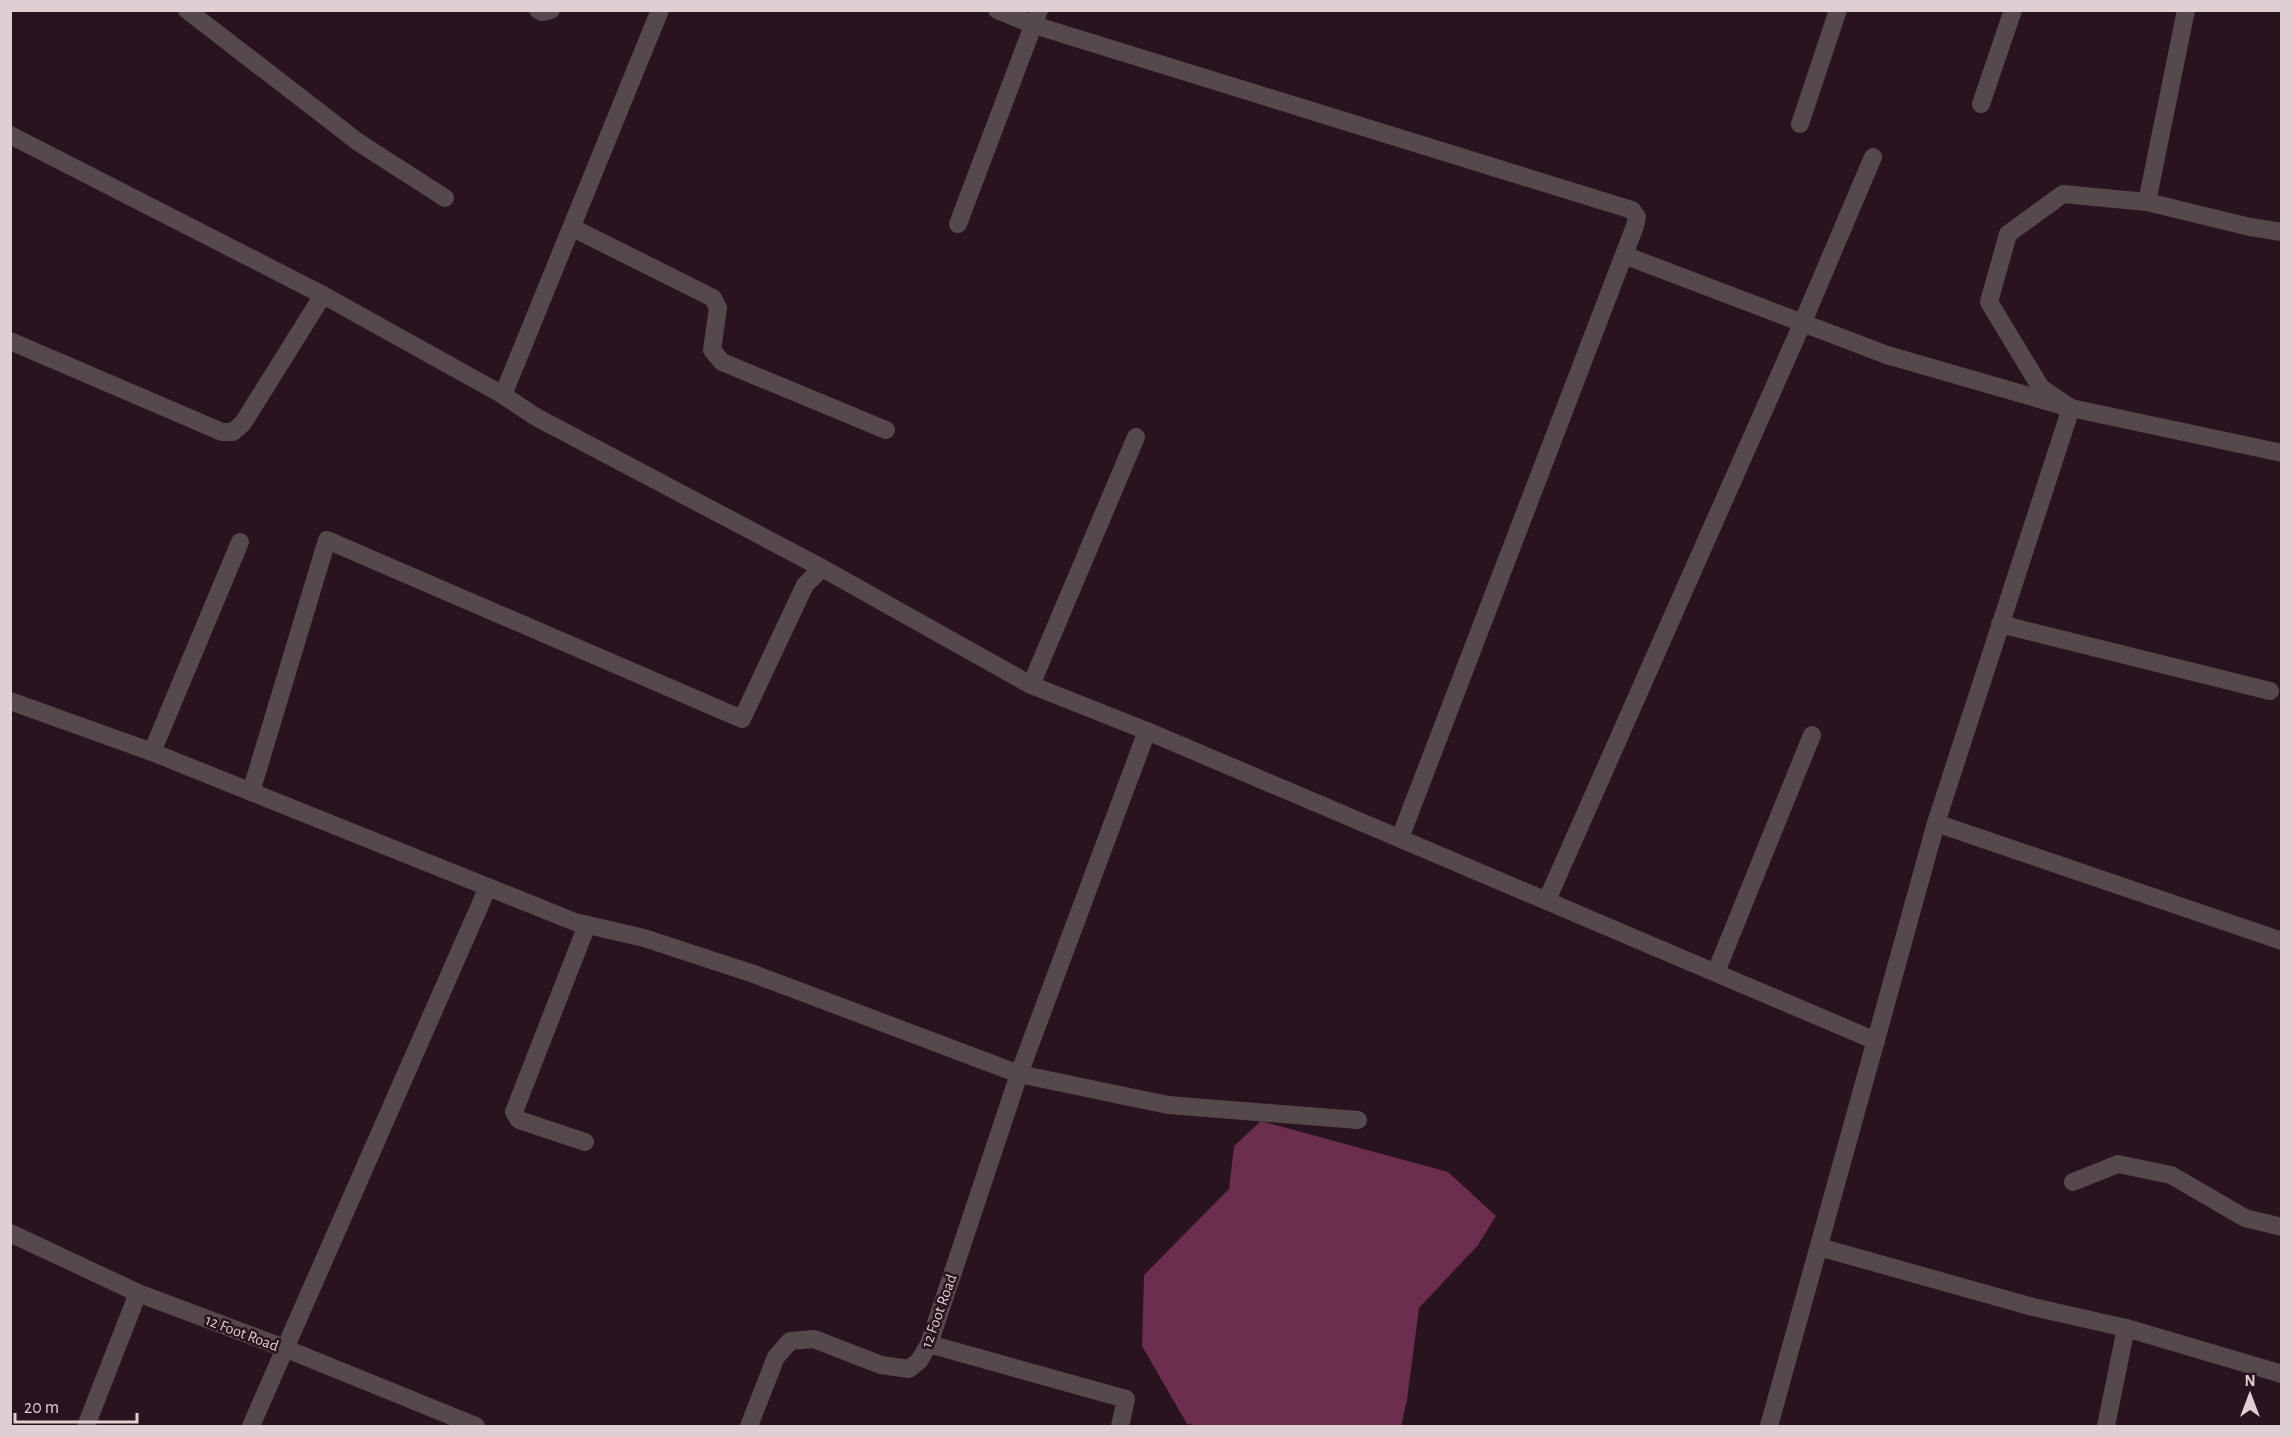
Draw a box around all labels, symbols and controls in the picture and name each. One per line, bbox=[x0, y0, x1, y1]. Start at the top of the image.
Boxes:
street label: 12 Foot Road bbox=[918, 1272, 960, 1350]
street label: 12 Foot Road bbox=[203, 1312, 281, 1354]
north arrow bbox=[2220, 1365, 2280, 1425]
text: N bbox=[2244, 1373, 2256, 1389]
scale bar bbox=[15, 1386, 136, 1424]
text: 20 m bbox=[24, 1399, 59, 1417]

